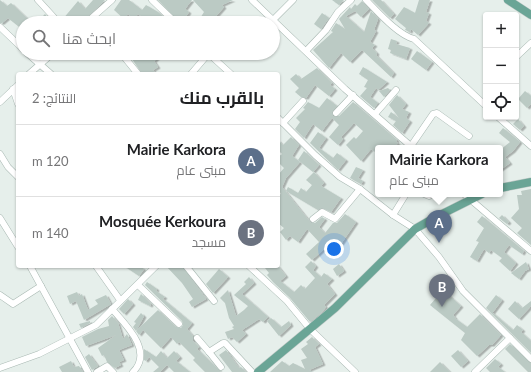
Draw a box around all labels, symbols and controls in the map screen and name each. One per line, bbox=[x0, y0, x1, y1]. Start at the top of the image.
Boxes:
map controls bbox=[483, 12, 519, 120]
button: + bbox=[483, 12, 519, 48]
search box bbox=[16, 16, 280, 60]
icon: search bbox=[30, 27, 52, 49]
text: ابحث هنا bbox=[62, 29, 116, 47]
button: − bbox=[483, 48, 519, 84]
button: locate bbox=[483, 84, 519, 120]
text: بالقرب منك bbox=[180, 87, 264, 108]
text: النتائج: 2 bbox=[32, 90, 76, 106]
text: Mairie Karkora bbox=[127, 140, 226, 158]
popup bbox=[375, 145, 503, 197]
text: Mairie Karkora bbox=[389, 150, 489, 168]
text: 120 m bbox=[32, 153, 69, 169]
text: A bbox=[246, 153, 256, 169]
text: مبنى عام bbox=[176, 162, 226, 178]
text: مبنى عام bbox=[389, 172, 439, 188]
pin: A bbox=[426, 210, 452, 243]
text: Mosquée Kerkoura bbox=[99, 212, 226, 230]
text: 140 m bbox=[32, 225, 69, 241]
text: B bbox=[247, 225, 255, 241]
text: مسجد bbox=[192, 234, 226, 250]
your location bbox=[324, 239, 344, 259]
pin: B bbox=[429, 274, 455, 307]

